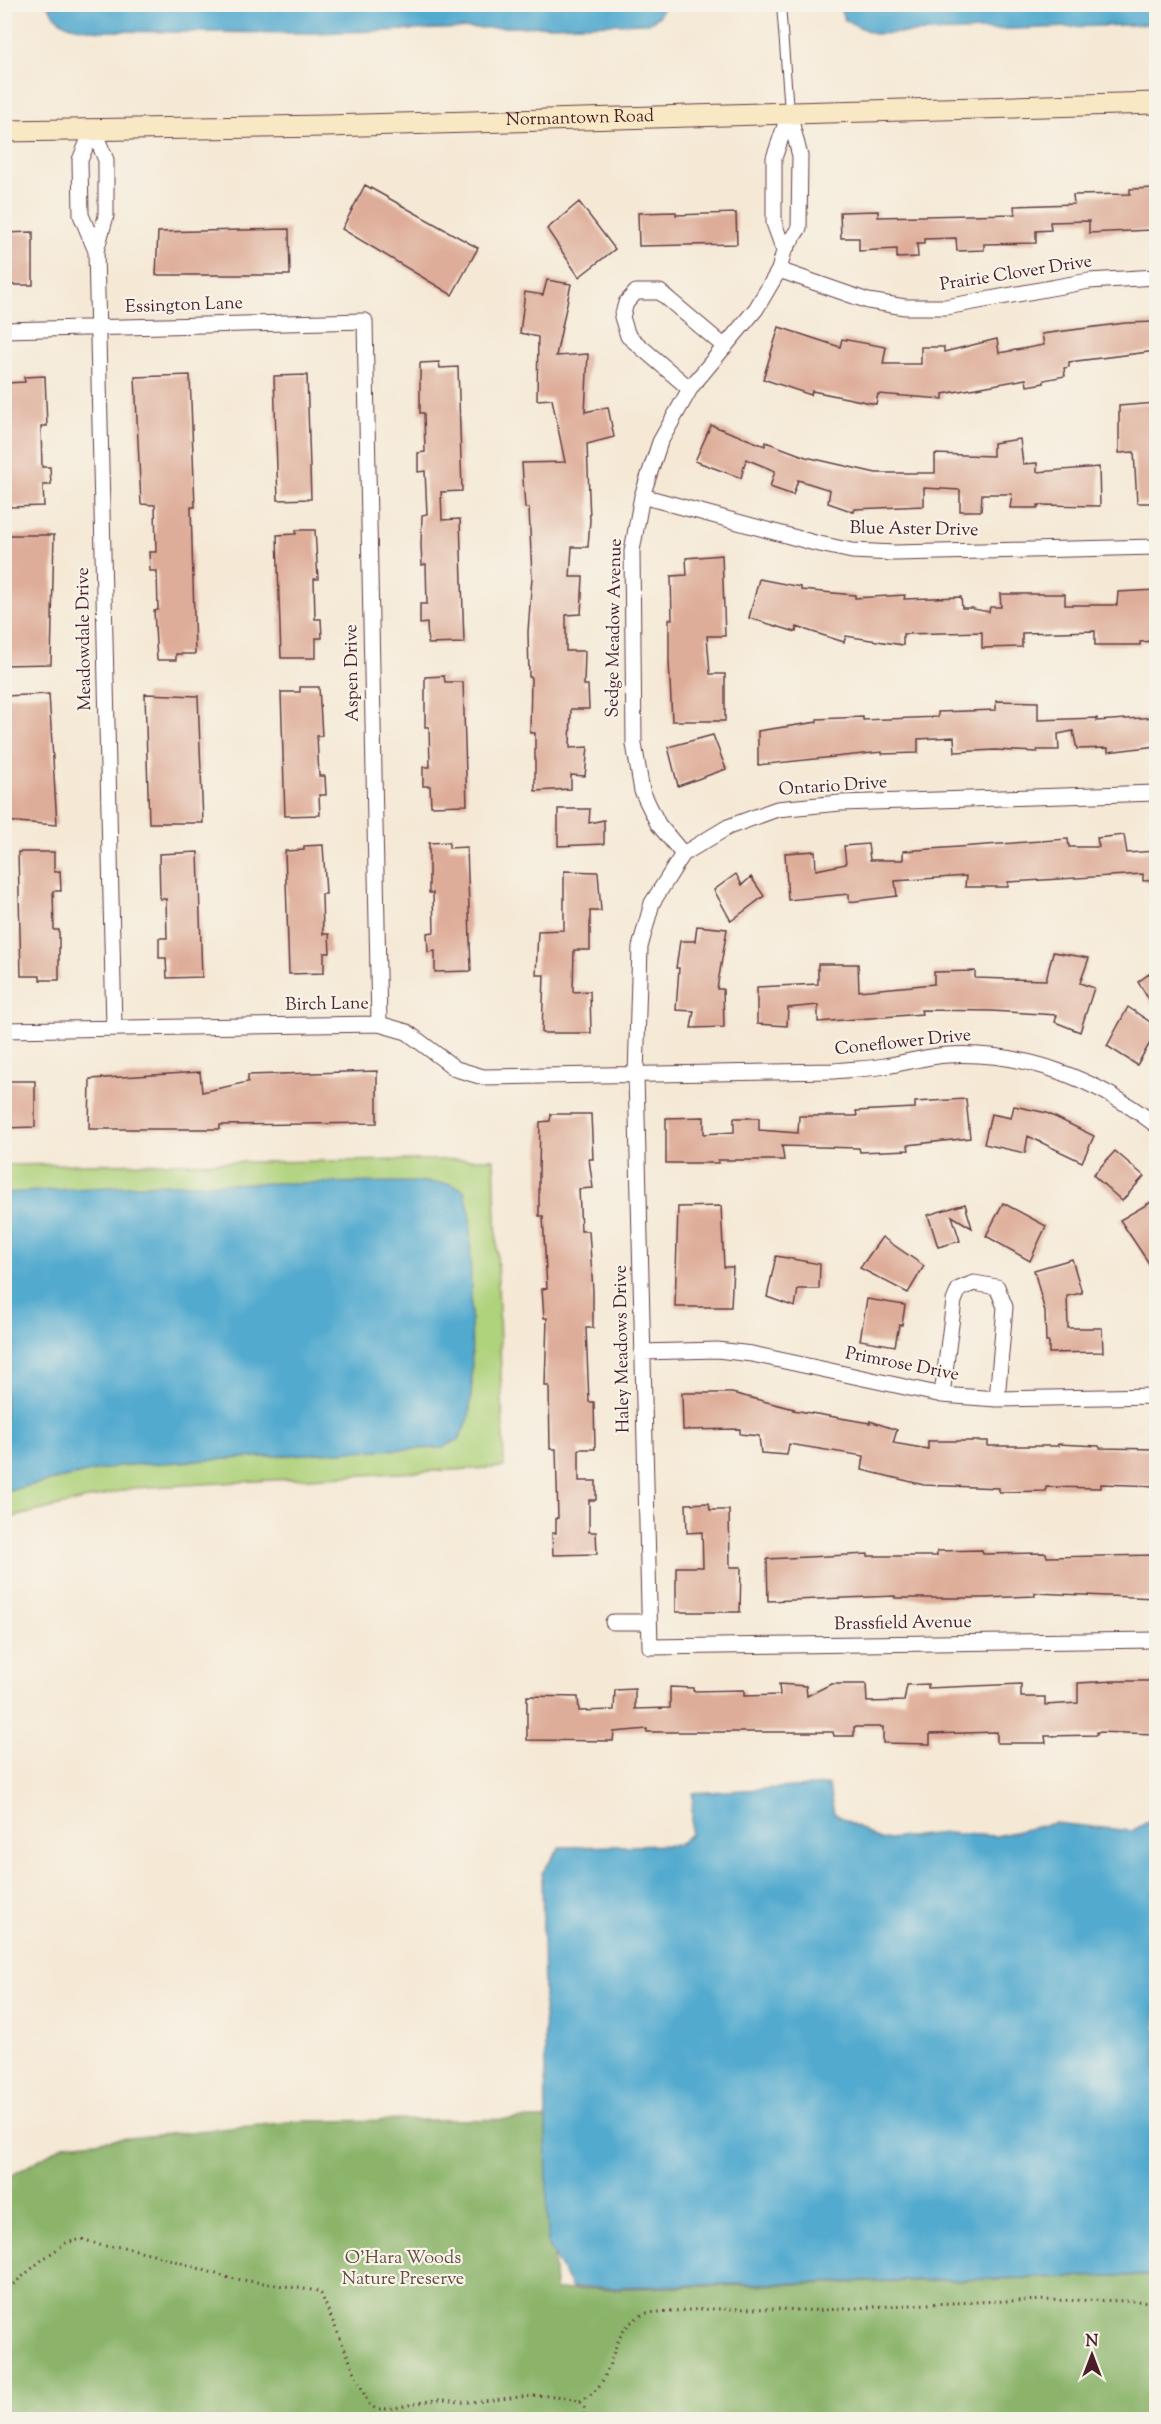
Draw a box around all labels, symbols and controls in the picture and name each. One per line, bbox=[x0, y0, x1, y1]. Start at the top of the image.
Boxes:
street label: Normantown Road bbox=[505, 104, 654, 134]
street label: Prairie Clover Drive bbox=[938, 249, 1094, 299]
street label: Essington Lane bbox=[125, 291, 243, 321]
street label: Blue Aster Drive bbox=[849, 516, 979, 544]
street label: Sedge Meadow Avenue bbox=[600, 538, 630, 718]
street label: Meadowdale Drive bbox=[71, 567, 99, 711]
street label: Aspen Drive bbox=[339, 624, 367, 722]
street label: Ontario Drive bbox=[778, 770, 888, 804]
street label: Birch Lane bbox=[285, 991, 369, 1019]
street label: Coneflower Drive bbox=[834, 1023, 972, 1063]
street label: Haley Meadows Drive bbox=[609, 1265, 637, 1433]
street label: Primrose Drive bbox=[843, 1341, 961, 1389]
street label: Brassfield Avenue bbox=[834, 1610, 972, 1638]
park label: O'Hara Woods Nature Preserve bbox=[342, 2246, 464, 2293]
north arrow bbox=[1062, 2325, 1122, 2385]
text: N bbox=[1086, 2331, 1099, 2354]

